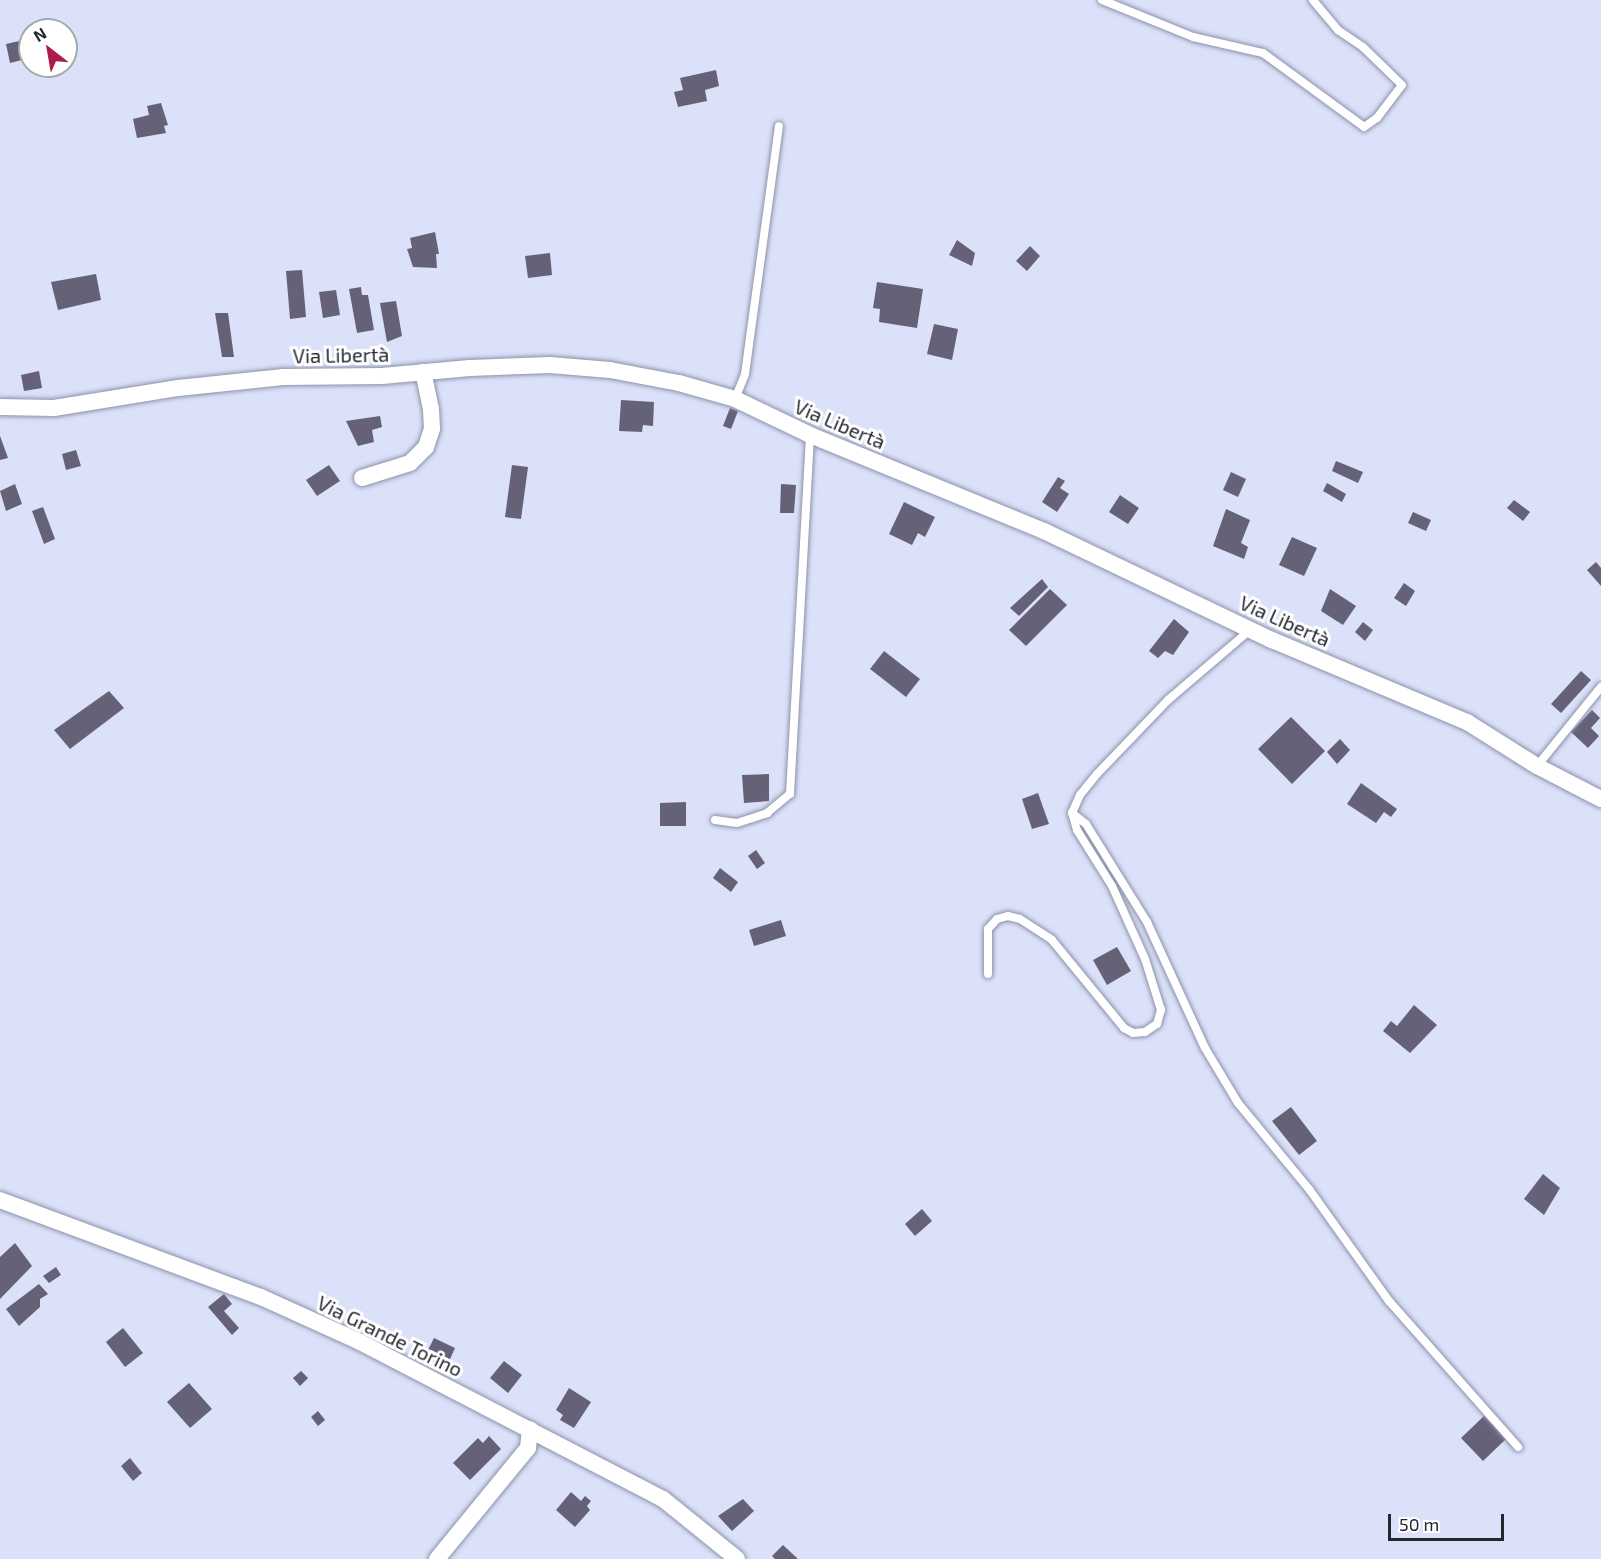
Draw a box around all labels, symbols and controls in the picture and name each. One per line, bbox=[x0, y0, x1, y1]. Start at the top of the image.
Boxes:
north arrow bbox=[18, 18, 78, 78]
text: N bbox=[30, 23, 49, 45]
street label: Via Libertà bbox=[293, 342, 389, 368]
street label: Via Libertà bbox=[791, 394, 889, 454]
street label: Via Libertà bbox=[1236, 590, 1334, 652]
street label: Via Grande Torino bbox=[313, 1290, 467, 1382]
scale bar bbox=[1391, 1502, 1506, 1540]
text: 50 m bbox=[1399, 1513, 1439, 1535]

